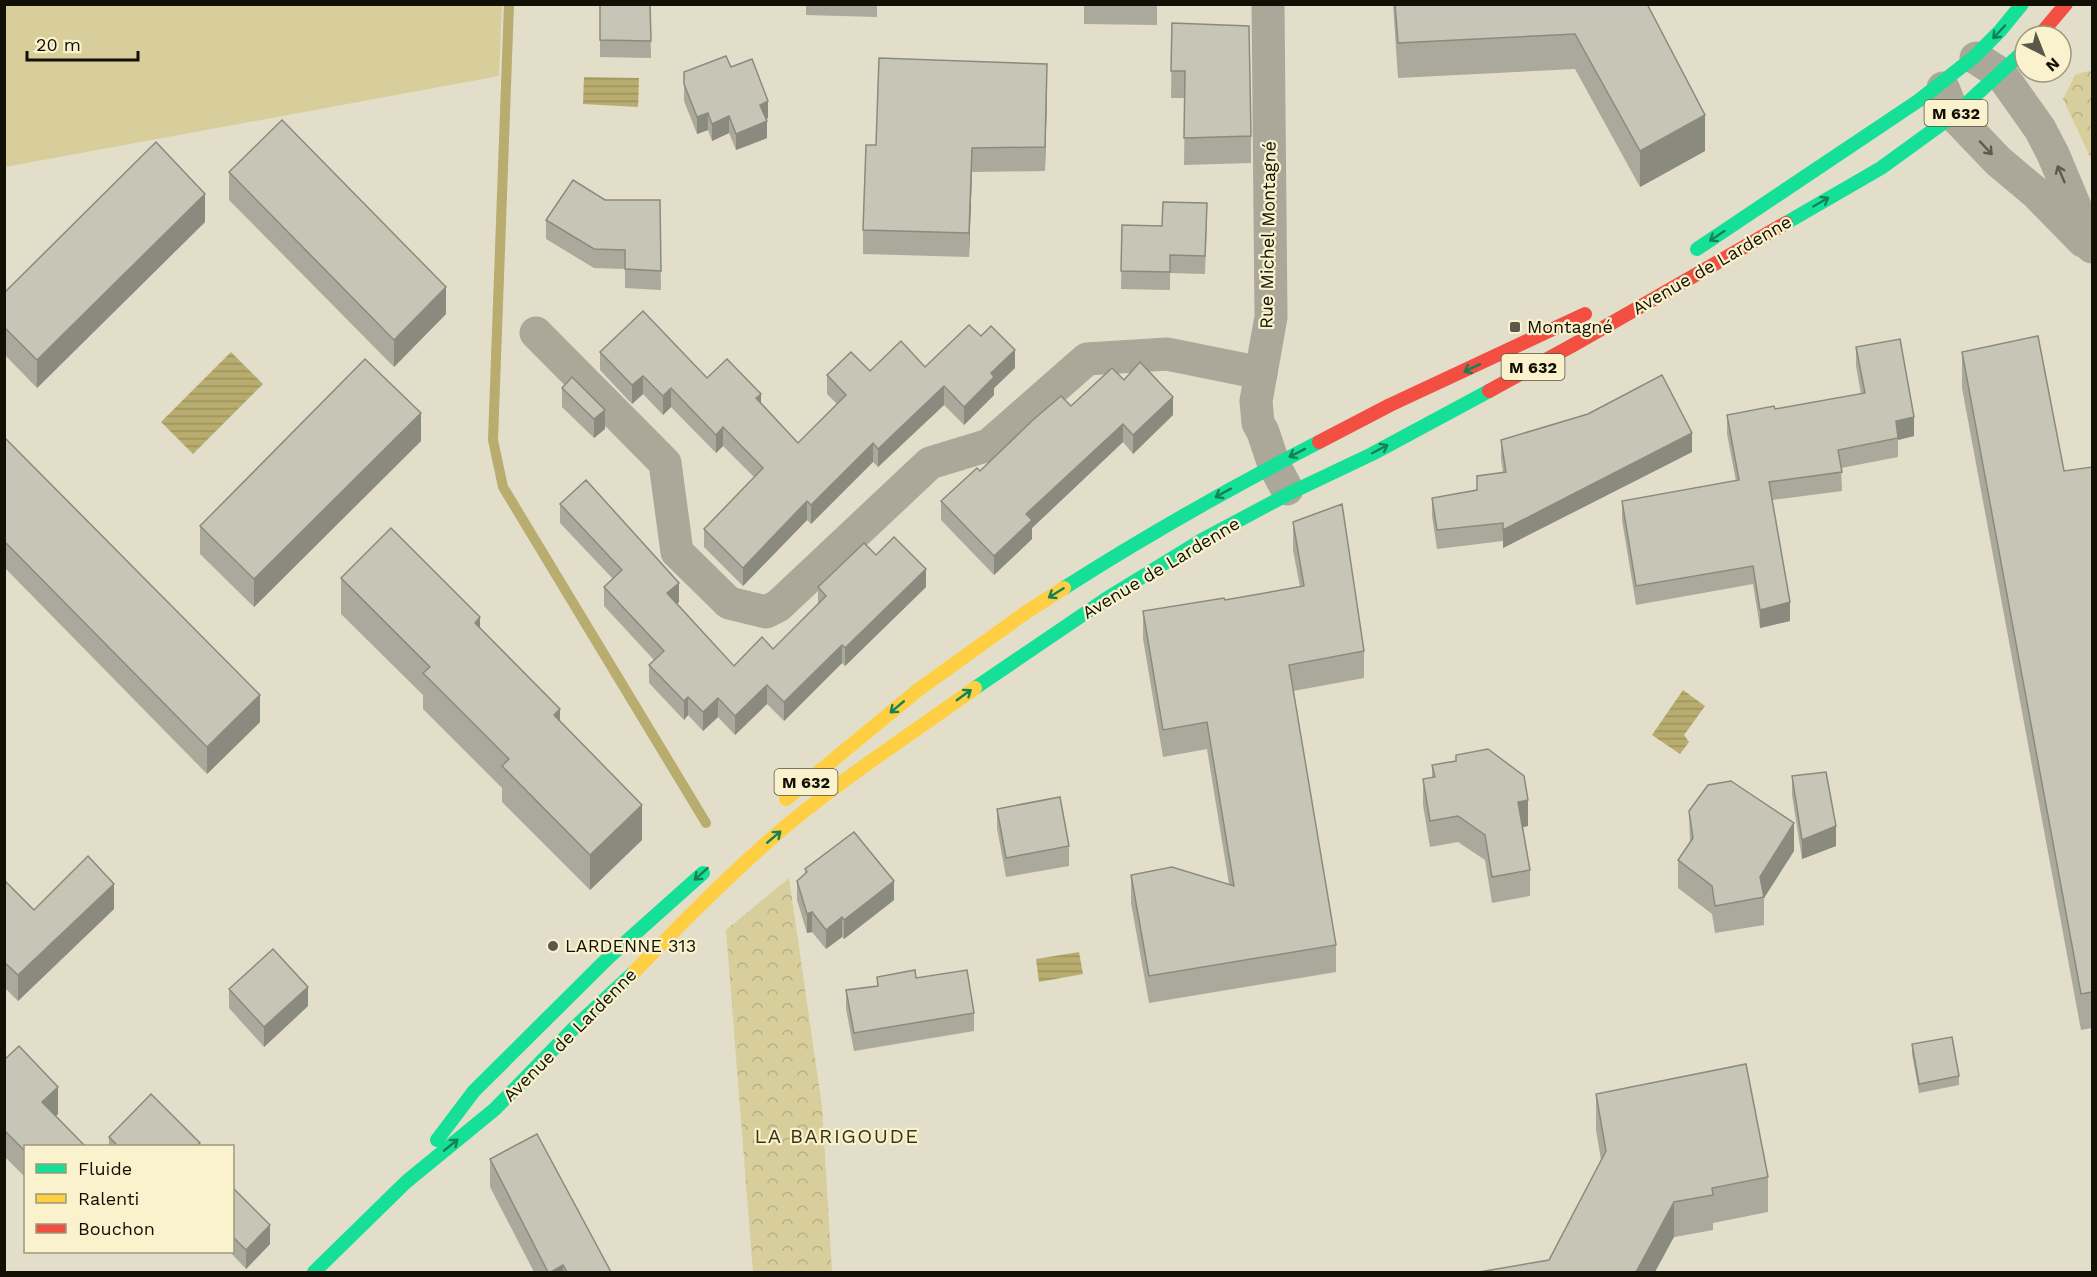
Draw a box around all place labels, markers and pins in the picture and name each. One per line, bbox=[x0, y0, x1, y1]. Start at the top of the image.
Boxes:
place label: Montagné bbox=[1527, 316, 1613, 337]
marker: Montagné bbox=[1508, 320, 1522, 334]
place label: LARDENNE 313 bbox=[565, 935, 696, 956]
marker: LARDENNE 313 bbox=[546, 939, 560, 953]

